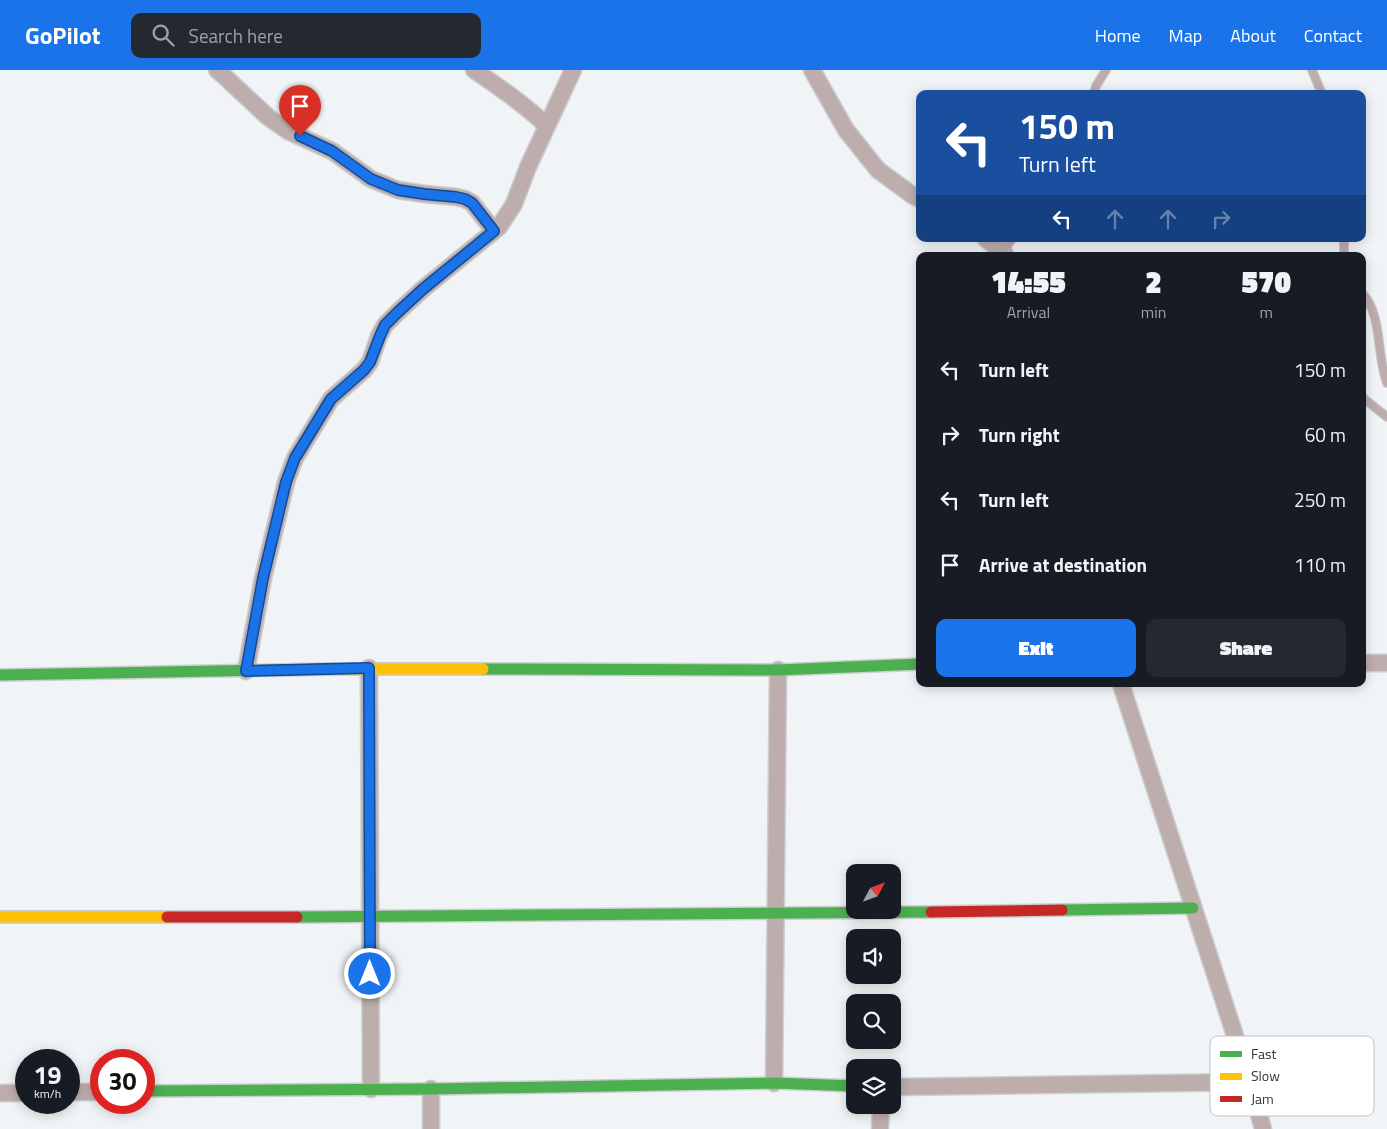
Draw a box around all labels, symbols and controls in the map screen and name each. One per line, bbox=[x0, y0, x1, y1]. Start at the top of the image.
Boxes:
search box bbox=[131, 13, 481, 58]
text: GoPilot bbox=[25, 17, 101, 53]
icon: search bbox=[149, 21, 177, 49]
text: Search here bbox=[189, 21, 283, 50]
text: Home bbox=[1095, 22, 1141, 49]
text: Map bbox=[1169, 22, 1202, 49]
text: About bbox=[1230, 22, 1276, 49]
text: Contact bbox=[1304, 22, 1362, 49]
pin bbox=[279, 85, 321, 136]
icon: arrive bbox=[286, 92, 314, 120]
text: 150 m bbox=[1019, 99, 1115, 153]
icon: left bbox=[936, 110, 1001, 175]
text: Turn left bbox=[1019, 147, 1096, 181]
icon: left bbox=[1048, 205, 1076, 233]
icon: ahead bbox=[1101, 205, 1129, 233]
icon: ahead bbox=[1154, 205, 1182, 233]
icon: right bbox=[1207, 205, 1235, 233]
text: 14:55 bbox=[991, 259, 1066, 305]
text: 2 bbox=[1145, 259, 1162, 305]
text: 570 bbox=[1241, 259, 1291, 305]
text: Arrival bbox=[1007, 300, 1050, 324]
text: min bbox=[1141, 300, 1166, 324]
text: m bbox=[1259, 300, 1273, 324]
text: Turn left bbox=[979, 355, 1049, 384]
text: 150 m bbox=[1294, 355, 1346, 384]
icon: left bbox=[936, 356, 964, 384]
text: Turn right bbox=[979, 420, 1060, 449]
text: 60 m bbox=[1305, 420, 1346, 449]
icon: right bbox=[936, 421, 964, 449]
text: Turn left bbox=[979, 485, 1049, 514]
text: 250 m bbox=[1294, 485, 1346, 514]
icon: left bbox=[936, 486, 964, 514]
text: Arrive at destination bbox=[979, 550, 1147, 579]
text: 110 m bbox=[1294, 550, 1346, 579]
icon: arrive bbox=[936, 551, 964, 579]
button: Exit bbox=[936, 619, 1136, 677]
button: Share bbox=[1146, 619, 1346, 677]
north arrow bbox=[846, 864, 901, 919]
map controls bbox=[846, 864, 901, 1114]
button: sound bbox=[846, 929, 901, 984]
position arrow bbox=[343, 947, 395, 999]
button: search bbox=[846, 994, 901, 1049]
legend bbox=[1210, 1036, 1374, 1116]
text: Fast bbox=[1251, 1043, 1276, 1064]
speed limit sign: 30 bbox=[90, 1049, 155, 1114]
text: 19 bbox=[33, 1056, 62, 1094]
button: layers bbox=[846, 1059, 901, 1114]
text: Slow bbox=[1251, 1065, 1280, 1086]
text: km/h bbox=[34, 1084, 61, 1103]
text: Jam bbox=[1251, 1088, 1274, 1109]

